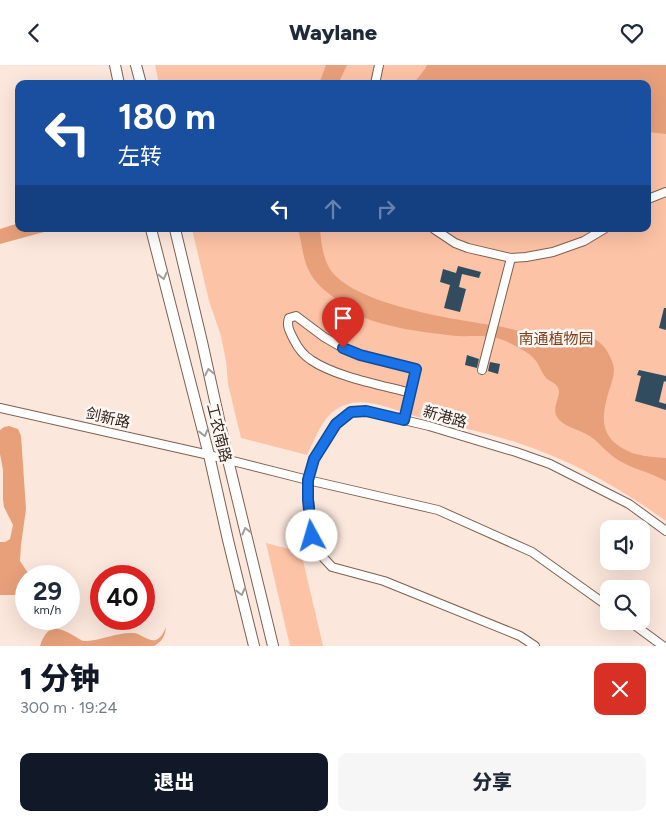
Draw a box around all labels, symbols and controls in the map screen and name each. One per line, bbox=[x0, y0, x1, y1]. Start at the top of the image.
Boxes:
icon: back bbox=[20, 19, 48, 47]
text: Waylane bbox=[289, 19, 377, 46]
icon: heart bbox=[618, 19, 646, 47]
text: 180 m bbox=[118, 96, 216, 138]
icon: left bbox=[35, 100, 100, 165]
text: 左转 bbox=[118, 143, 162, 170]
icon: left bbox=[266, 195, 294, 223]
icon: ahead bbox=[319, 195, 347, 223]
icon: right bbox=[372, 195, 400, 223]
one-way arrow bbox=[157, 271, 168, 280]
pin bbox=[322, 297, 364, 348]
icon: arrive bbox=[329, 304, 357, 332]
park label: 南通植物园 bbox=[518, 330, 594, 348]
one-way arrow bbox=[204, 368, 215, 377]
street label: 工农南路 bbox=[203, 402, 235, 464]
street label: 新港路 bbox=[421, 402, 469, 432]
street label: 剑新路 bbox=[84, 404, 132, 432]
one-way arrow bbox=[198, 429, 208, 437]
position arrow bbox=[285, 509, 337, 561]
map controls bbox=[600, 520, 650, 630]
button: sound bbox=[600, 520, 650, 570]
one-way arrow bbox=[241, 526, 252, 535]
speed limit sign: 40 bbox=[90, 565, 155, 630]
text: 29 bbox=[33, 576, 62, 606]
button: search bbox=[600, 580, 650, 630]
one-way arrow bbox=[235, 587, 245, 595]
text: km/h bbox=[34, 603, 61, 617]
text: 1 分钟 bbox=[20, 660, 100, 697]
button: close bbox=[594, 663, 646, 715]
text: 300 m · 19:24 bbox=[20, 698, 117, 717]
button: 退出 bbox=[20, 753, 328, 811]
button: 分享 bbox=[338, 753, 646, 811]

